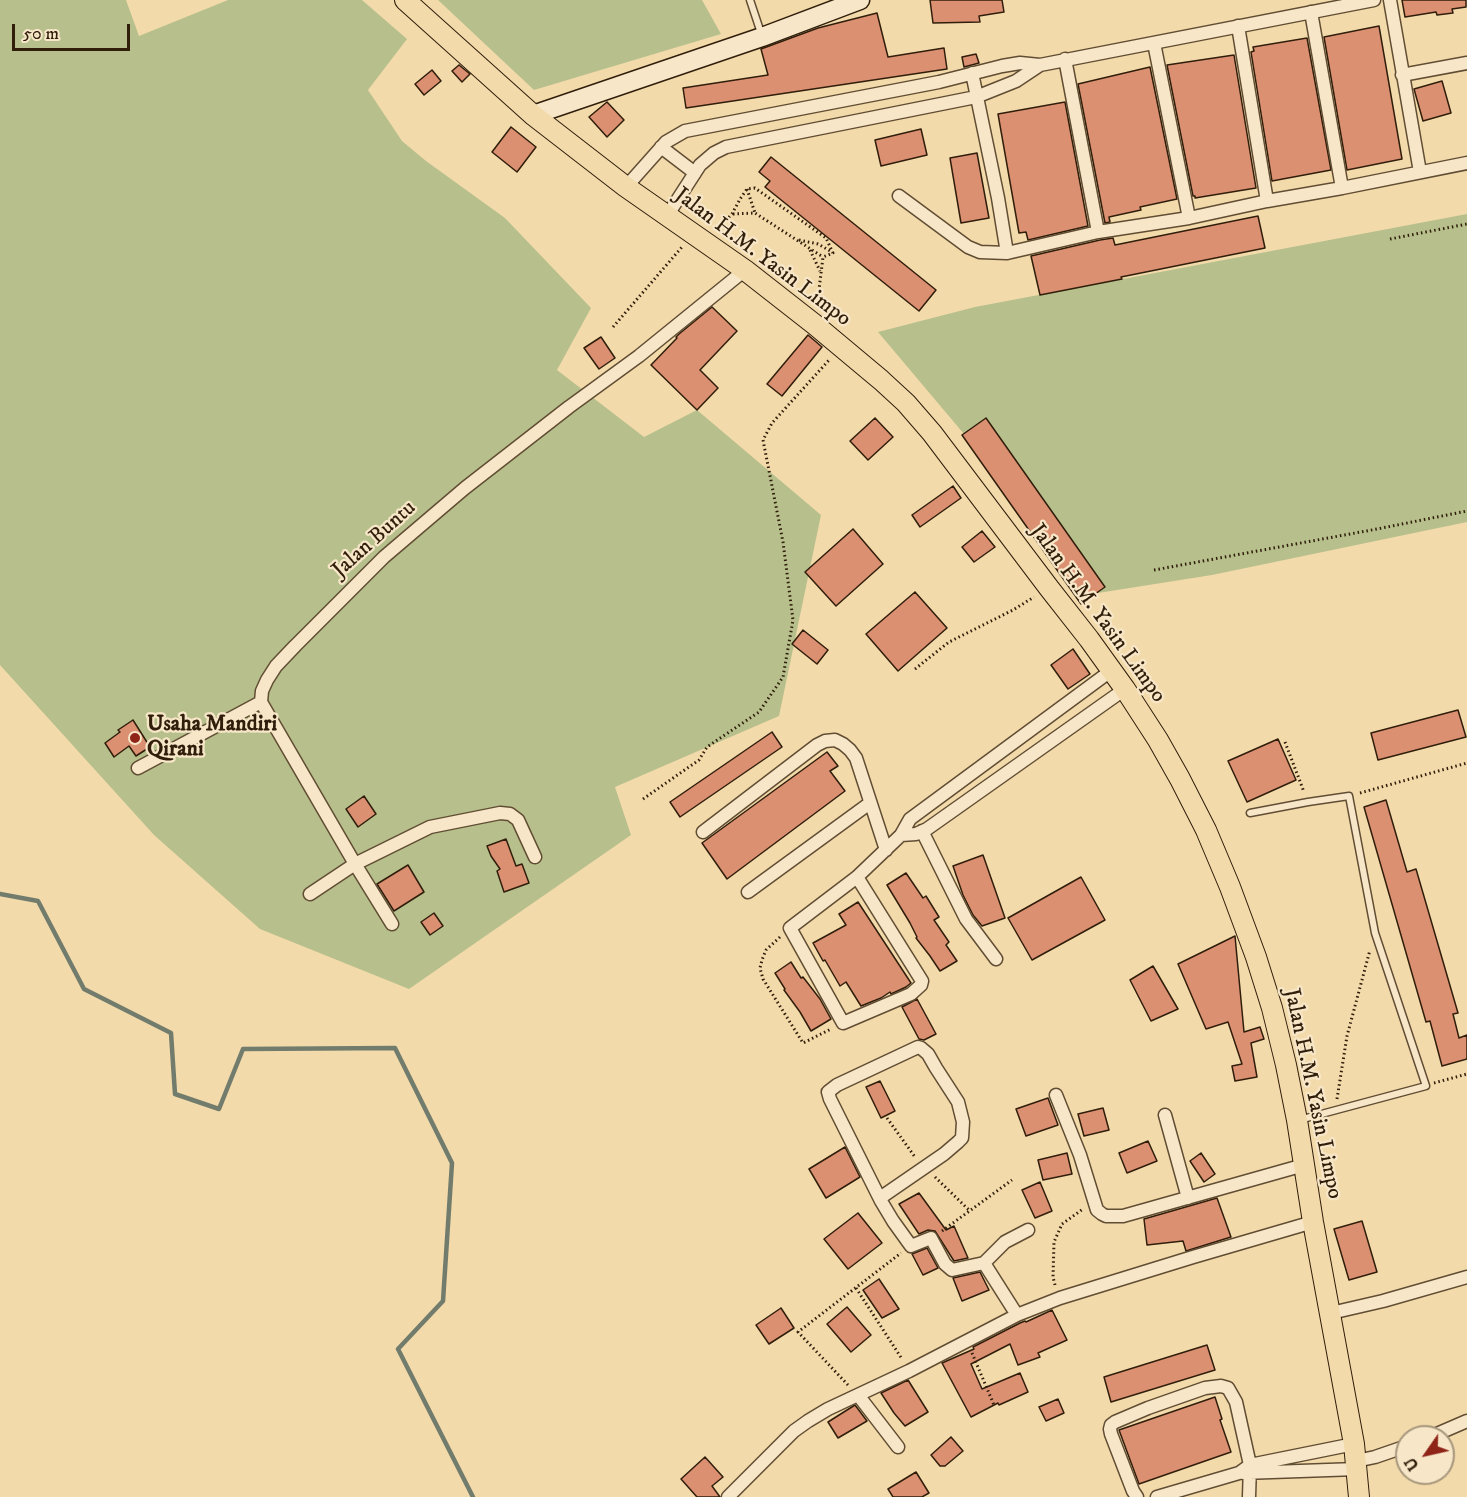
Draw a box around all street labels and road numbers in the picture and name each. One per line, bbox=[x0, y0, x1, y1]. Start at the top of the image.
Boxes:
street label: Jalan H.M. Yasin Limpo bbox=[668, 183, 856, 333]
street label: Jalan Buntu bbox=[328, 496, 422, 584]
street label: Jalan H.M. Yasin Limpo bbox=[1023, 520, 1171, 708]
street label: Jalan H.M. Yasin Limpo bbox=[1277, 986, 1347, 1202]

